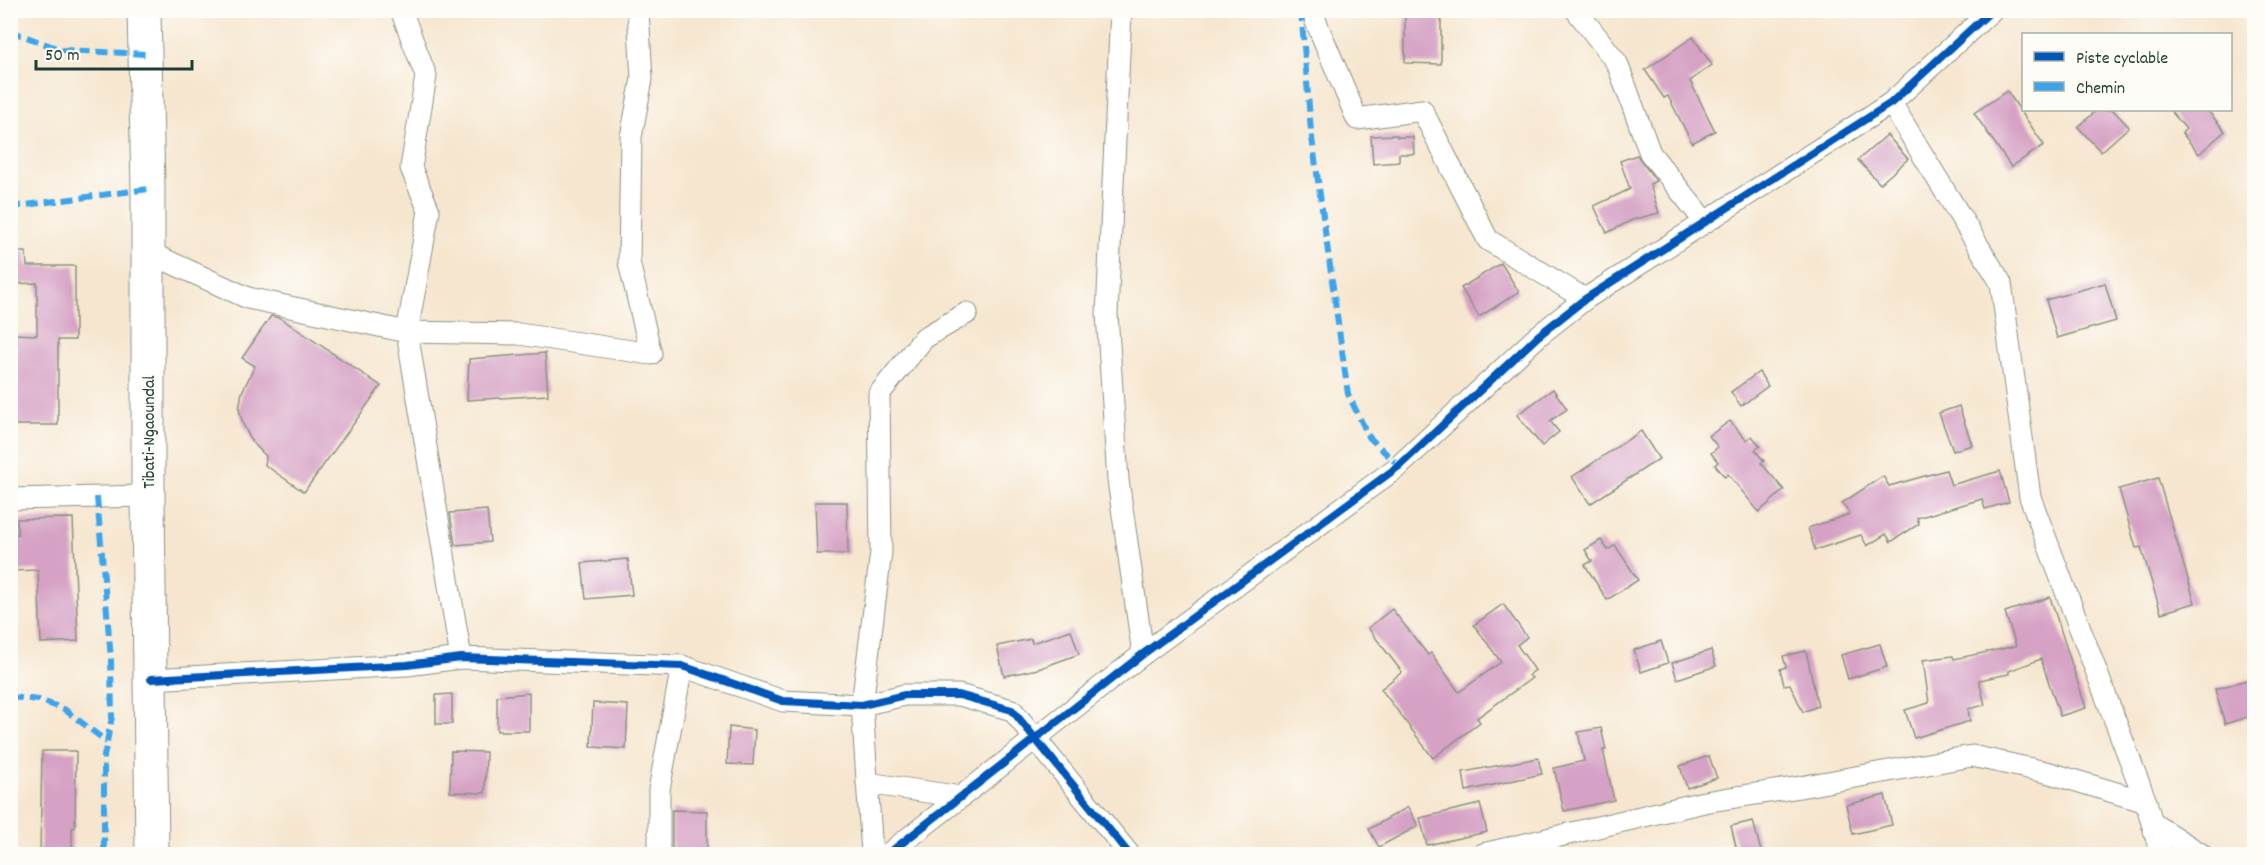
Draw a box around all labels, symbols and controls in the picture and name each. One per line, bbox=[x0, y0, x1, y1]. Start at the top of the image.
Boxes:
scale bar bbox=[36, 33, 192, 71]
legend bbox=[2022, 33, 2232, 111]
text: 50 m bbox=[45, 44, 80, 69]
text: Piste cyclable bbox=[2076, 47, 2168, 72]
text: Chemin bbox=[2076, 77, 2125, 102]
street label: Tibati-Ngaoundal bbox=[138, 375, 163, 489]

